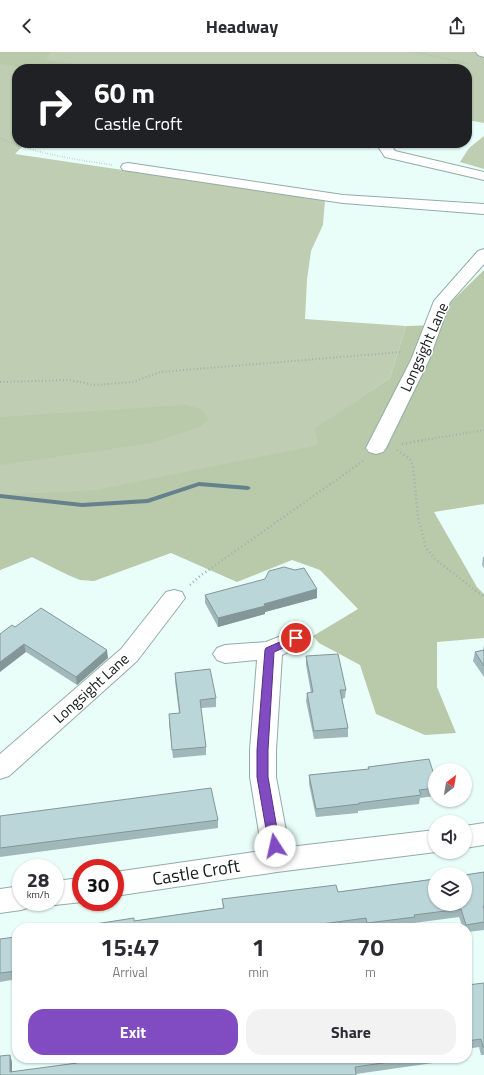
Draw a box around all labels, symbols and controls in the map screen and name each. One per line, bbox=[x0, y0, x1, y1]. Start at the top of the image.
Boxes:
text: Headway bbox=[206, 13, 278, 40]
icon: back bbox=[16, 15, 38, 37]
icon: share bbox=[446, 15, 468, 37]
text: 60 m bbox=[94, 71, 155, 114]
icon: right bbox=[28, 80, 80, 132]
text: Castle Croft bbox=[94, 110, 182, 137]
street label: Longsight Lane bbox=[394, 299, 454, 395]
pin bbox=[279, 621, 313, 655]
icon: arrive bbox=[285, 627, 307, 649]
street label: Longsight Lane bbox=[48, 647, 134, 729]
north arrow bbox=[428, 763, 472, 807]
map controls bbox=[428, 763, 472, 911]
button: sound bbox=[428, 815, 472, 859]
position arrow bbox=[254, 825, 296, 867]
street label: Castle Croft bbox=[150, 852, 242, 892]
speed limit sign: 30 bbox=[72, 859, 124, 911]
text: 28 bbox=[27, 864, 49, 895]
button: layers bbox=[428, 867, 472, 911]
text: km/h bbox=[27, 887, 49, 902]
text: 15:47 bbox=[100, 929, 160, 965]
text: 1 bbox=[252, 929, 265, 965]
text: 70 bbox=[357, 929, 384, 965]
text: Arrival bbox=[112, 962, 148, 982]
text: min bbox=[248, 962, 269, 982]
text: m bbox=[365, 962, 376, 982]
button: Exit bbox=[28, 1009, 238, 1055]
button: Share bbox=[246, 1009, 456, 1055]

